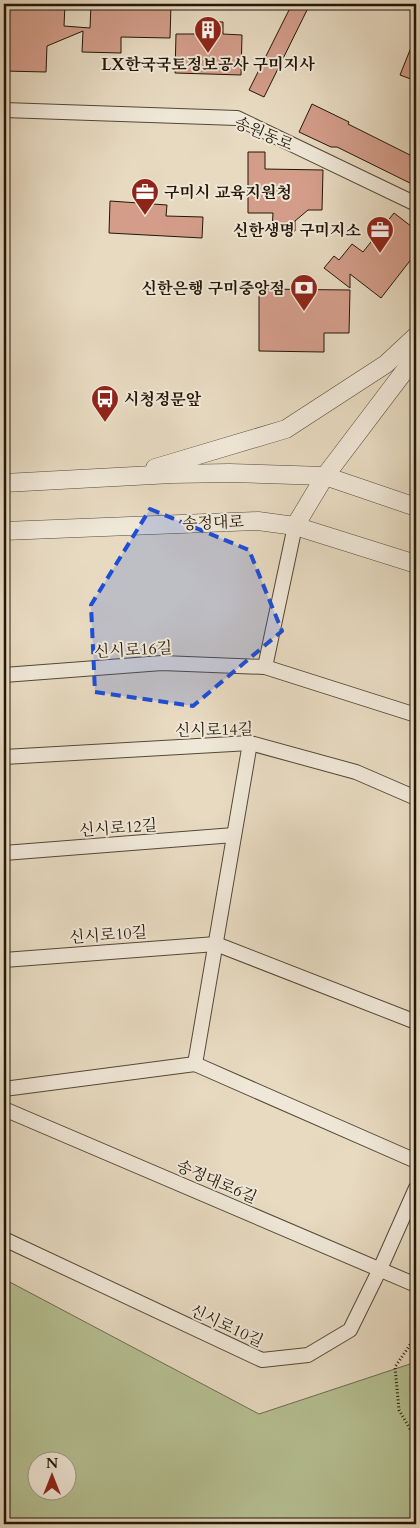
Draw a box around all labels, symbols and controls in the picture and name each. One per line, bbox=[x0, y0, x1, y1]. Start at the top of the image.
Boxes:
building icon: LX한국국토정보공사 구미지사 bbox=[193, 15, 223, 54]
place label: LX한국국토정보공사 구미지사 bbox=[101, 54, 315, 76]
street label: 송원동로 bbox=[231, 112, 297, 156]
office icon: 구미시 교육지원청 bbox=[130, 177, 160, 216]
place label: 구미시 교육지원청 bbox=[164, 182, 292, 204]
office icon: 신한생명 구미지소 bbox=[365, 215, 395, 254]
place label: 신한생명 구미지소 bbox=[233, 220, 362, 242]
bank icon: 신한은행 구미중앙점 bbox=[289, 273, 319, 312]
place label: 신한은행 구미중앙점 bbox=[142, 278, 285, 300]
bus stop icon: 시청정문앞 bbox=[90, 384, 120, 423]
place label: 시청정문앞 bbox=[124, 389, 202, 411]
street label: 송정대로 bbox=[182, 511, 245, 535]
street label: 신시로16길 bbox=[93, 637, 173, 663]
street label: 신시로14길 bbox=[175, 718, 253, 742]
street label: 신시로12길 bbox=[78, 814, 158, 842]
street label: 신시로10길 bbox=[68, 921, 148, 949]
street label: 송정대로6길 bbox=[173, 1155, 260, 1209]
street label: 신시로10길 bbox=[186, 1299, 267, 1352]
north arrow bbox=[28, 1450, 78, 1500]
text: N bbox=[46, 1454, 58, 1473]

